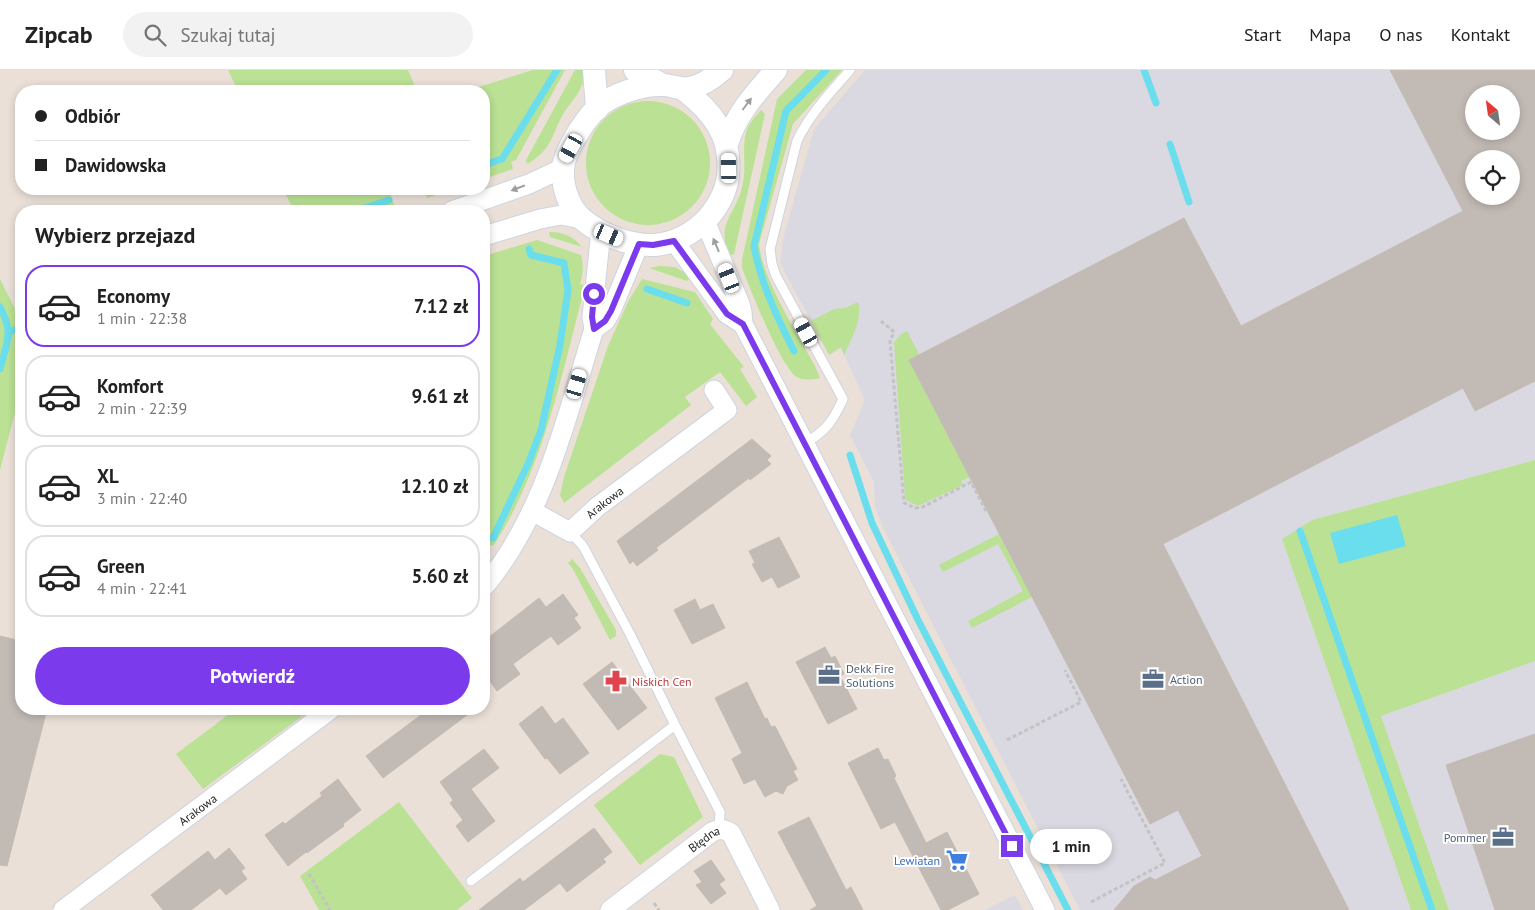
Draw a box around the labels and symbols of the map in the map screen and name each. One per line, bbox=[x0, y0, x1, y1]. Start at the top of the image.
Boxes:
north arrow bbox=[1465, 85, 1520, 140]
one-way arrow bbox=[741, 98, 752, 111]
car bbox=[557, 131, 584, 165]
car bbox=[721, 153, 736, 183]
one-way arrow bbox=[510, 184, 525, 192]
car bbox=[592, 222, 625, 248]
one-way arrow bbox=[711, 238, 719, 252]
car bbox=[716, 261, 741, 295]
route start bbox=[583, 283, 605, 305]
car bbox=[792, 315, 819, 349]
car bbox=[565, 367, 588, 401]
street label: Arakowa bbox=[582, 483, 626, 521]
place label: Dekk Fire Solutions bbox=[846, 661, 894, 690]
office icon: Dekk Fire Solutions bbox=[816, 662, 842, 688]
office icon: Action bbox=[1140, 666, 1166, 692]
pharmacy icon: Niskich Cen bbox=[603, 668, 629, 694]
place label: Action bbox=[1170, 672, 1203, 687]
place label: Niskich Cen bbox=[632, 674, 692, 689]
street label: Arakowa bbox=[175, 790, 219, 828]
street label: Błędna bbox=[685, 822, 721, 855]
office icon: Pommer bbox=[1490, 824, 1516, 850]
callout: 1 min bbox=[1030, 828, 1112, 864]
place label: Pommer bbox=[1444, 830, 1486, 845]
route end bbox=[1001, 835, 1023, 857]
supermarket icon: Lewiatan bbox=[944, 847, 970, 873]
place label: Lewiatan bbox=[894, 853, 940, 868]

